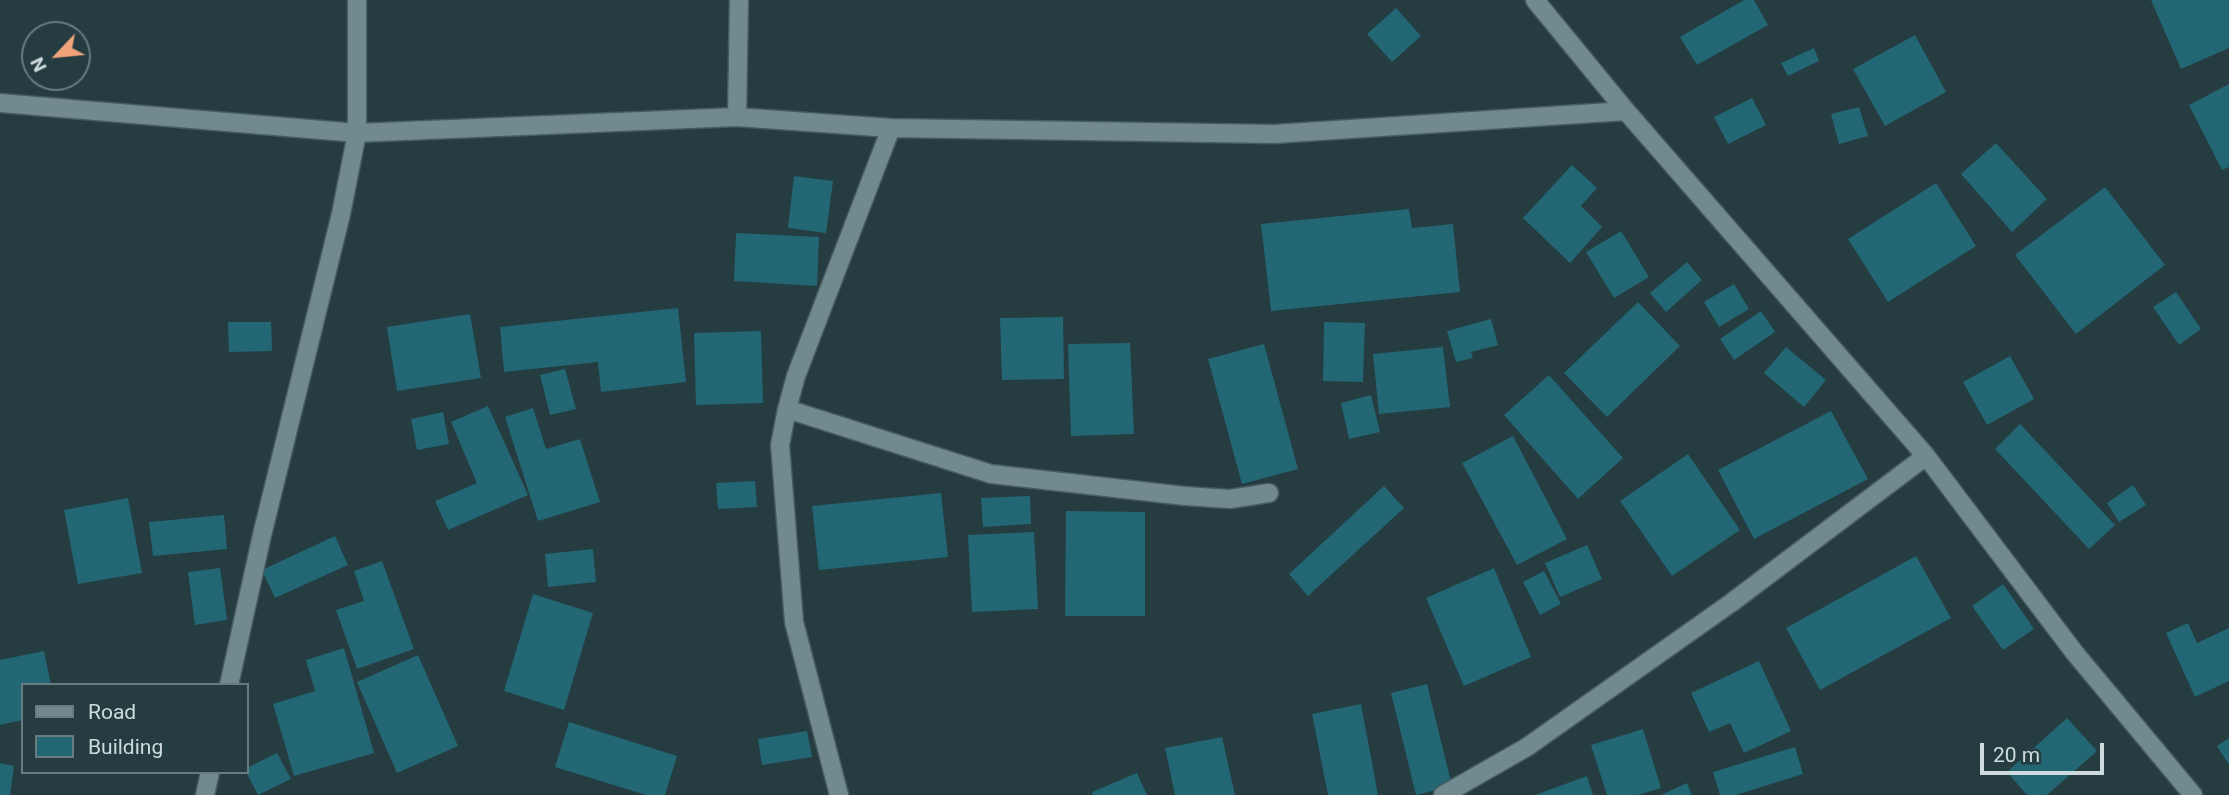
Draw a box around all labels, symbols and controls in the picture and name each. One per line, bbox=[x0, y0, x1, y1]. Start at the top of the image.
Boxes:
north arrow bbox=[21, 21, 91, 91]
text: N bbox=[25, 53, 52, 76]
legend bbox=[21, 683, 248, 774]
text: Road bbox=[88, 700, 136, 724]
scale bar bbox=[1984, 728, 2108, 772]
text: Building bbox=[88, 735, 163, 759]
text: 20 m bbox=[1993, 743, 2040, 767]

